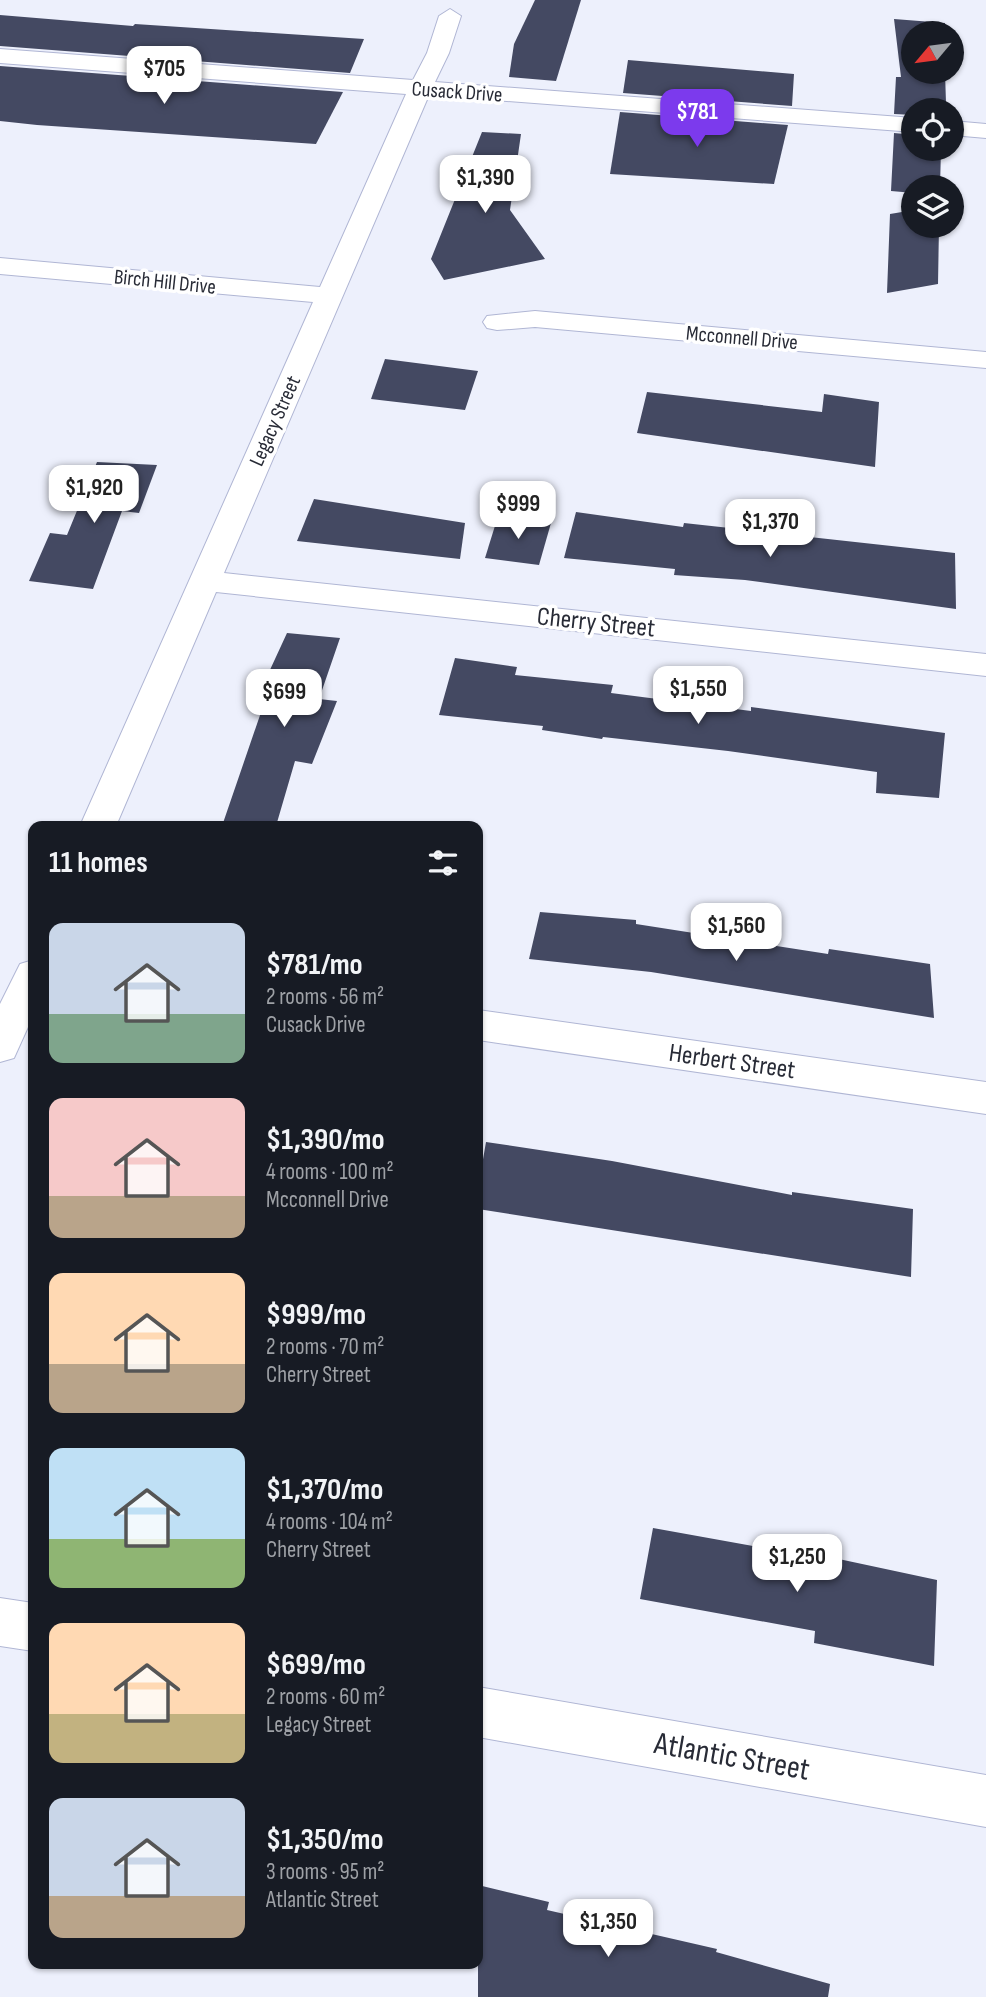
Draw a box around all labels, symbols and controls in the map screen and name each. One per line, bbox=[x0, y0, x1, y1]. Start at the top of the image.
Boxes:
north arrow bbox=[901, 21, 964, 84]
map controls bbox=[901, 21, 964, 238]
pin: $705 bbox=[123, 46, 205, 106]
text: $705 bbox=[143, 55, 185, 83]
street label: Cusack Drive bbox=[411, 76, 503, 108]
pin: $781 bbox=[656, 90, 738, 149]
text: $781 bbox=[676, 98, 718, 126]
button: locate bbox=[901, 98, 964, 161]
pin: $1,390 bbox=[428, 156, 542, 215]
text: $1,390 bbox=[456, 164, 514, 192]
button: layers bbox=[901, 175, 964, 238]
street label: Birch Hill Drive bbox=[113, 264, 217, 300]
street label: Mcconnell Drive bbox=[685, 321, 799, 355]
street label: Legacy Street bbox=[244, 372, 306, 470]
pin: $1,920 bbox=[37, 466, 151, 525]
text: $1,920 bbox=[65, 474, 123, 502]
pin: $999 bbox=[477, 482, 559, 541]
text: $999 bbox=[496, 490, 540, 518]
pin: $1,370 bbox=[713, 500, 827, 559]
text: $1,370 bbox=[741, 508, 799, 536]
street label: Cherry Street bbox=[536, 601, 657, 645]
pin: $1,550 bbox=[641, 666, 755, 726]
pin: $699 bbox=[243, 670, 325, 729]
text: $1,550 bbox=[669, 675, 727, 703]
text: $699 bbox=[262, 678, 306, 706]
icon: filters bbox=[424, 844, 462, 882]
text: 11 homes bbox=[49, 845, 148, 881]
pin: $1,560 bbox=[679, 904, 793, 963]
text: $1,560 bbox=[707, 912, 765, 940]
text: $781/mo bbox=[266, 947, 363, 983]
icon: home bbox=[105, 951, 189, 1035]
text: 2 rooms · 56 m² bbox=[266, 983, 384, 1011]
text: Cusack Drive bbox=[266, 1011, 366, 1039]
street label: Herbert Street bbox=[667, 1038, 797, 1086]
text: $1,390/mo bbox=[266, 1122, 385, 1158]
icon: home bbox=[105, 1126, 189, 1210]
text: 4 rooms · 100 m² bbox=[266, 1158, 394, 1186]
text: Mcconnell Drive bbox=[266, 1186, 389, 1214]
text: $999/mo bbox=[266, 1297, 366, 1333]
icon: home bbox=[105, 1301, 189, 1385]
text: 2 rooms · 70 m² bbox=[266, 1333, 384, 1361]
text: Cherry Street bbox=[266, 1361, 371, 1389]
text: $1,370/mo bbox=[266, 1472, 383, 1508]
icon: home bbox=[105, 1476, 189, 1560]
text: 4 rooms · 104 m² bbox=[266, 1508, 393, 1536]
pin: $1,250 bbox=[740, 1534, 854, 1594]
text: Cherry Street bbox=[266, 1536, 371, 1564]
text: $1,250 bbox=[768, 1543, 826, 1571]
text: $699/mo bbox=[266, 1647, 366, 1683]
icon: home bbox=[105, 1651, 189, 1735]
text: 2 rooms · 60 m² bbox=[266, 1683, 385, 1711]
text: Legacy Street bbox=[266, 1711, 371, 1739]
street label: Atlantic Street bbox=[650, 1724, 813, 1790]
text: $1,350/mo bbox=[266, 1822, 383, 1858]
icon: home bbox=[105, 1826, 189, 1910]
text: 3 rooms · 95 m² bbox=[266, 1858, 385, 1886]
text: Atlantic Street bbox=[266, 1886, 379, 1914]
pin: $1,350 bbox=[551, 1899, 665, 1959]
text: $1,350 bbox=[579, 1908, 637, 1936]

